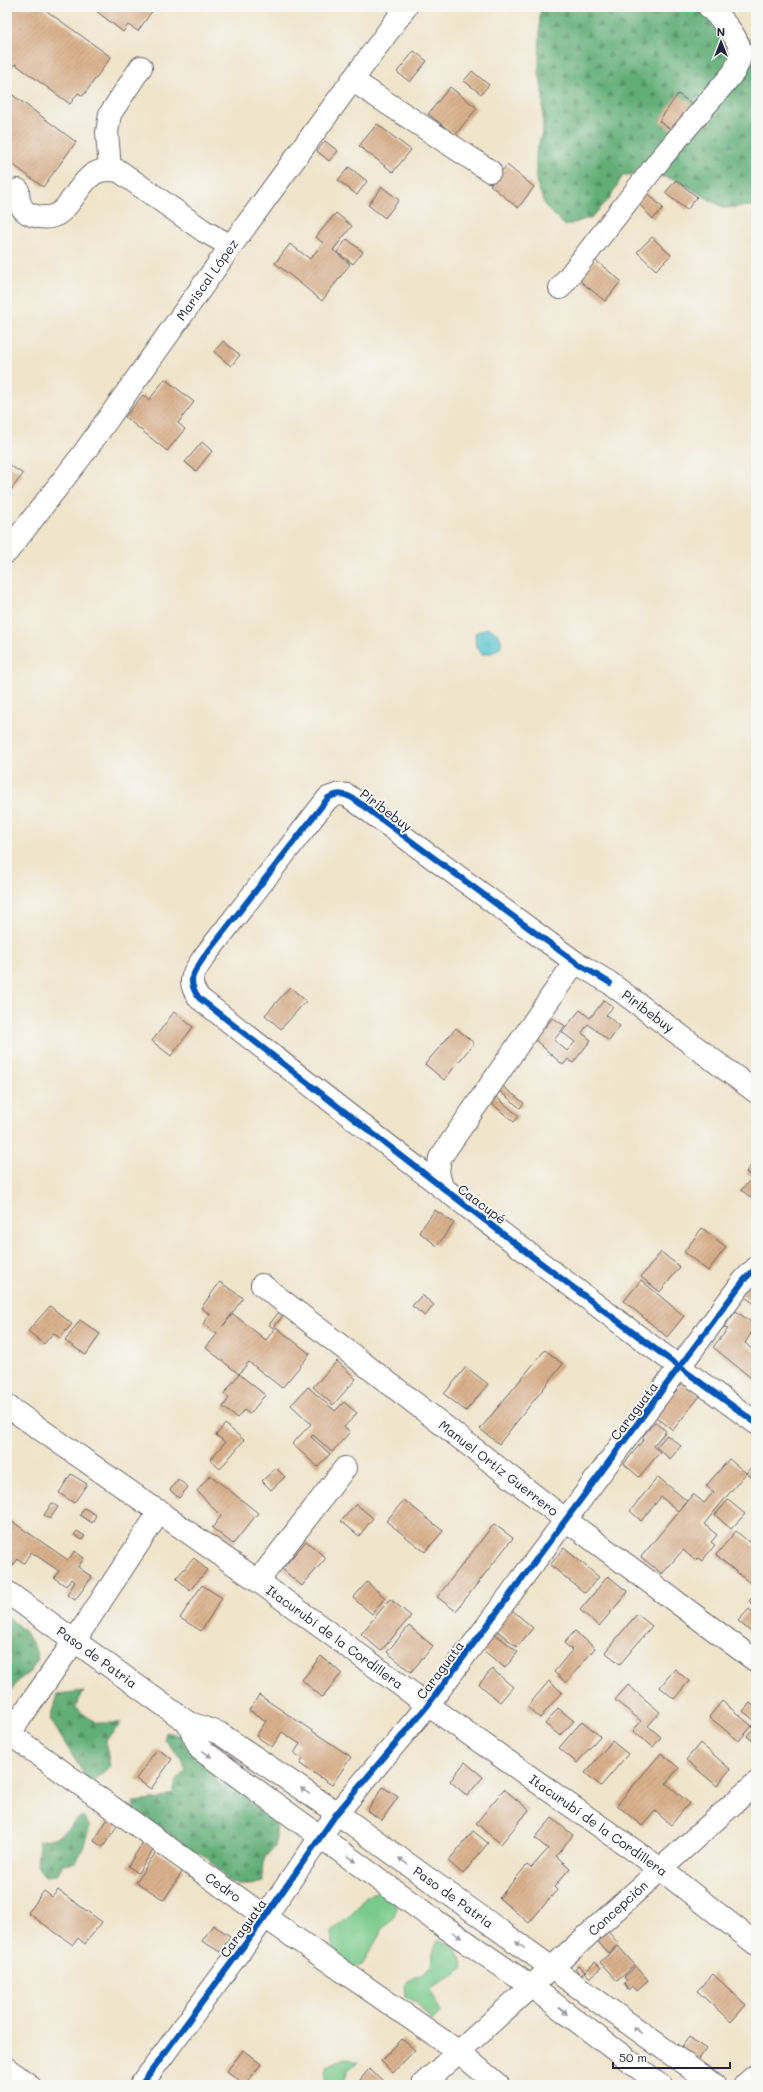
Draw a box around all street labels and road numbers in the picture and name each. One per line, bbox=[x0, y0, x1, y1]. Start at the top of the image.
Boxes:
street label: Mariscal López bbox=[172, 235, 242, 324]
street label: Piribebuy bbox=[357, 784, 416, 835]
street label: Piribebuy bbox=[619, 985, 678, 1036]
street label: Caacupé bbox=[455, 1180, 510, 1227]
street label: Caraguata bbox=[606, 1378, 661, 1443]
street label: Manuel Ortíz Guerrero bbox=[436, 1416, 562, 1519]
street label: Itacurubí de la Cordillera bbox=[263, 1581, 407, 1692]
street label: Paso de Patria bbox=[54, 1622, 141, 1691]
street label: Caraguata bbox=[412, 1637, 467, 1702]
street label: Itacurubí de la Cordillera bbox=[526, 1770, 672, 1879]
street label: Paso de Patria bbox=[410, 1862, 497, 1931]
street label: Cedro bbox=[202, 1868, 245, 1905]
street label: Concepción bbox=[584, 1876, 651, 1939]
street label: Caraguata bbox=[216, 1895, 270, 1960]

